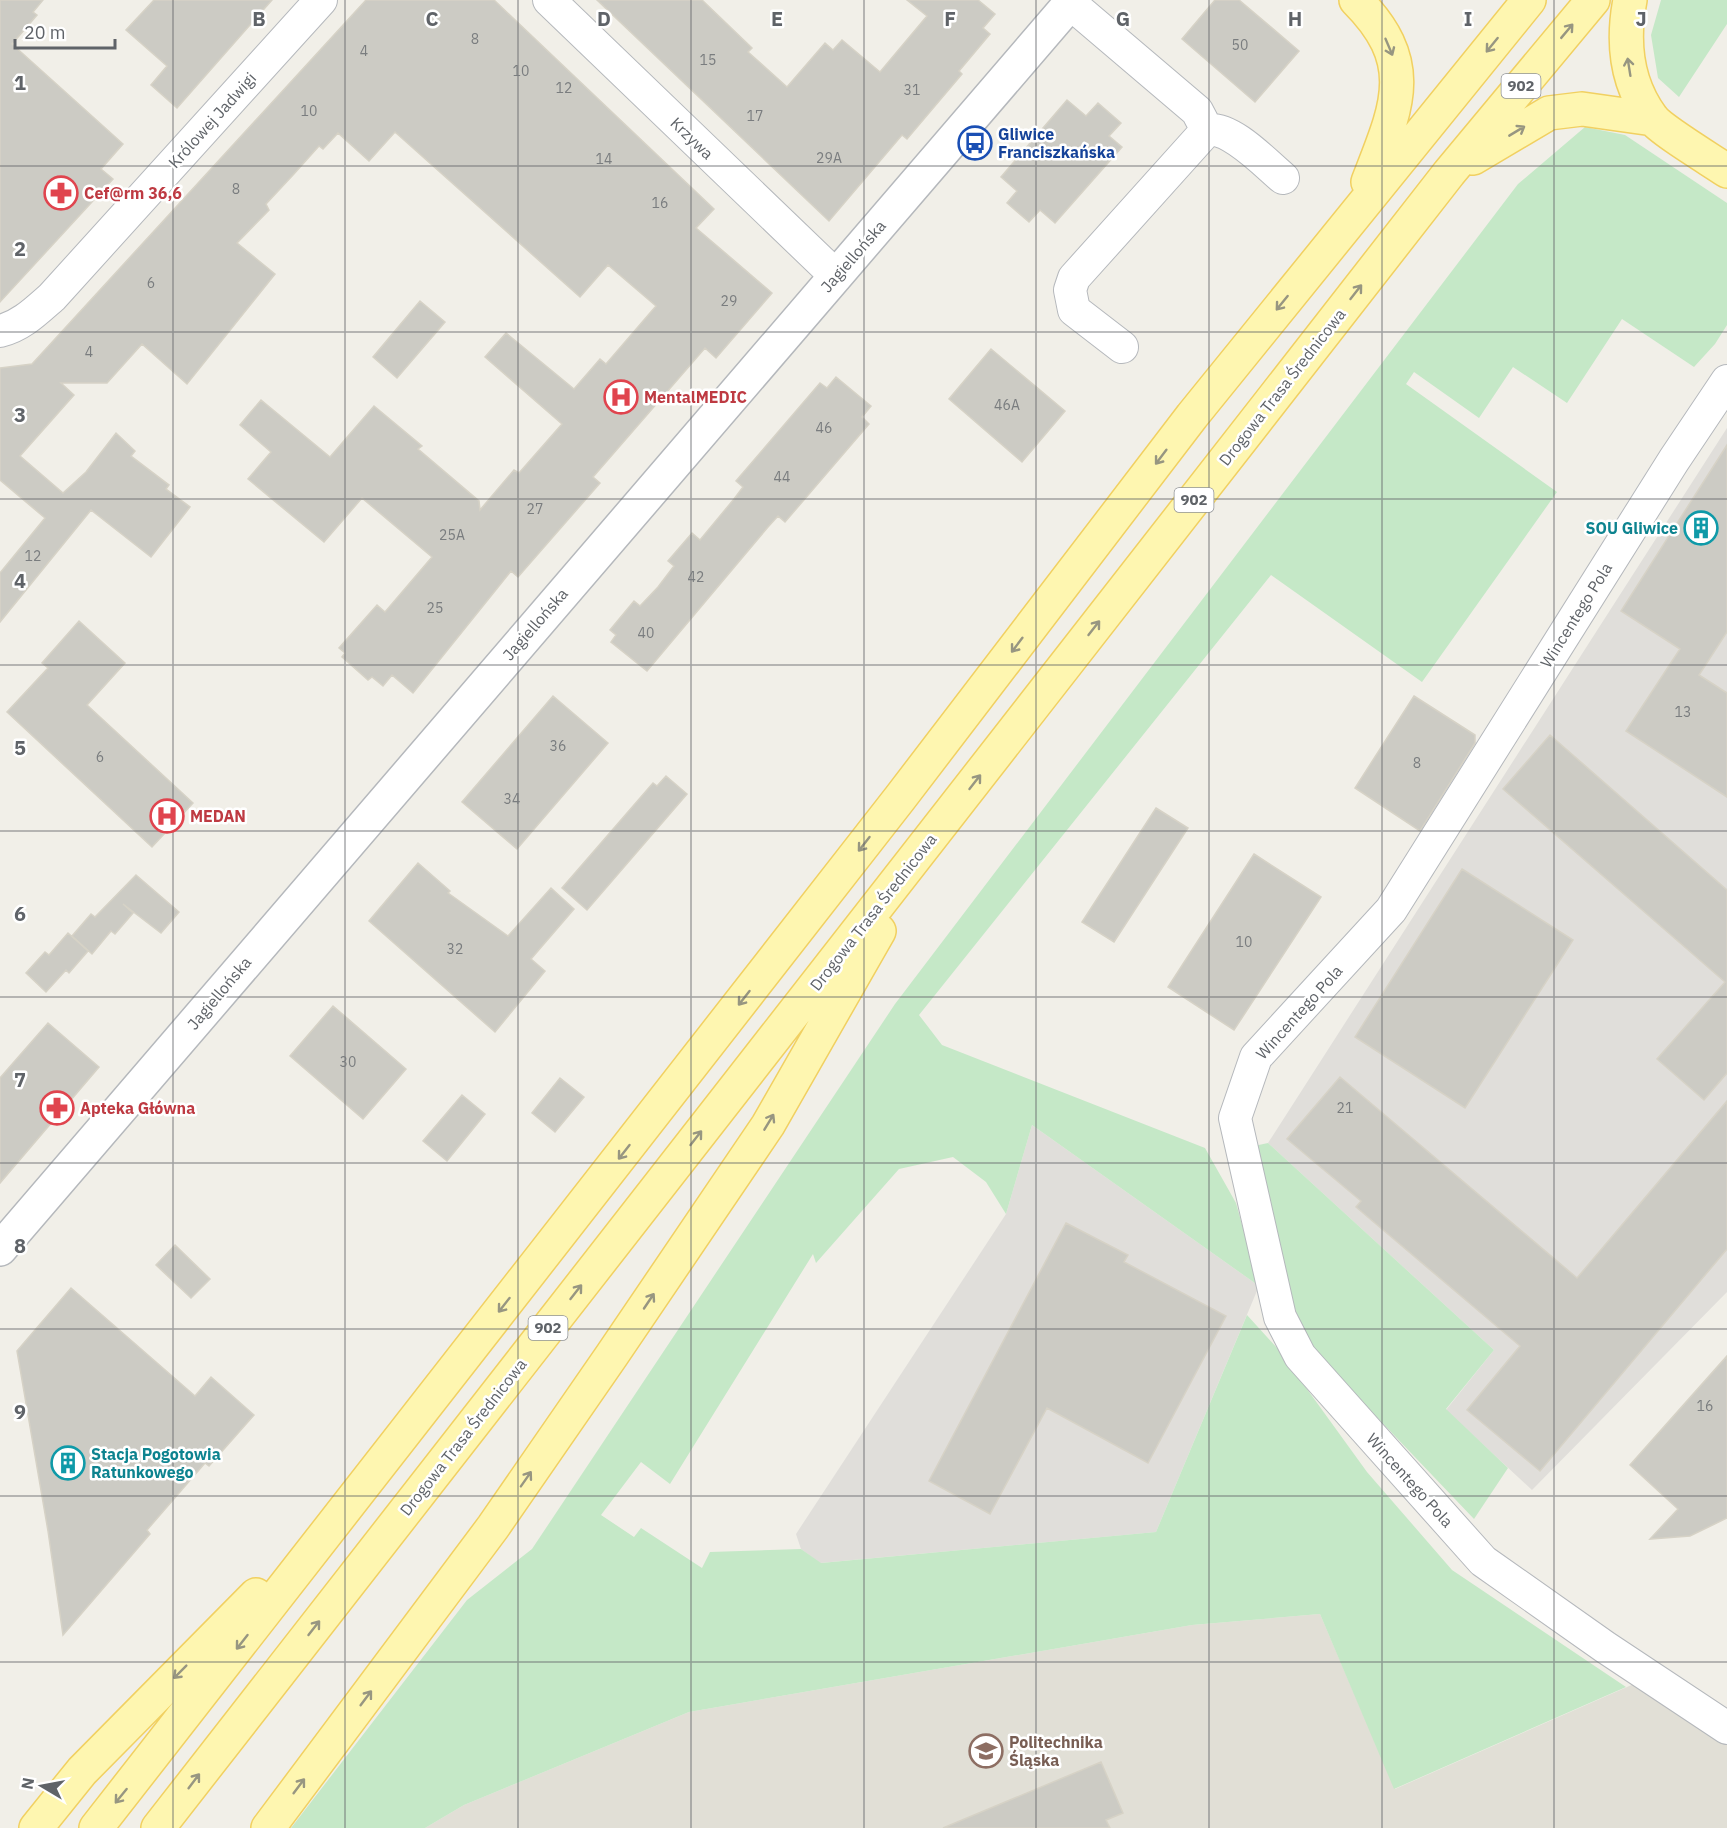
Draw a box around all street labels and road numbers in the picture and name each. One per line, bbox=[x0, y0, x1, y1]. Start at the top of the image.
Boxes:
street label: Królowej Jadwigi bbox=[164, 68, 260, 172]
road number: 902 bbox=[1502, 74, 1540, 98]
street label: Krzywa bbox=[666, 113, 718, 164]
street label: Jagiellońska bbox=[816, 215, 890, 296]
street label: Drogowa Trasa Średnicowa bbox=[1214, 303, 1350, 470]
road number: 902 bbox=[1174, 488, 1214, 512]
street label: Wincentego Pola bbox=[1536, 559, 1616, 671]
street label: Jagiellońska bbox=[498, 583, 572, 664]
street label: Drogowa Trasa Średnicowa bbox=[805, 828, 941, 995]
street label: Jagiellońska bbox=[183, 952, 256, 1034]
street label: Wincentego Pola bbox=[1251, 960, 1347, 1063]
road number: 902 bbox=[528, 1316, 568, 1340]
street label: Drogowa Trasa Średnicowa bbox=[395, 1353, 531, 1520]
street label: Wincentego Pola bbox=[1362, 1429, 1458, 1532]

